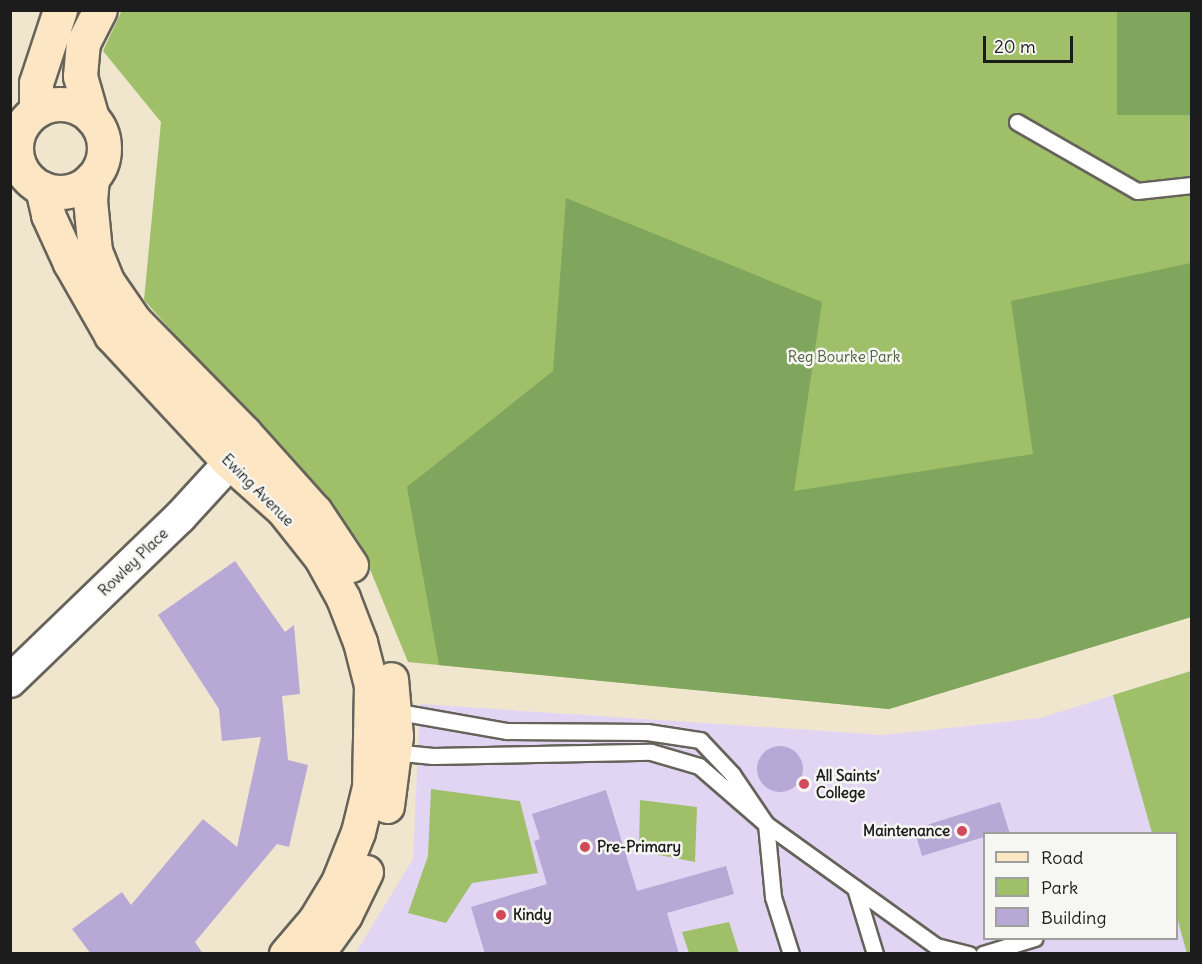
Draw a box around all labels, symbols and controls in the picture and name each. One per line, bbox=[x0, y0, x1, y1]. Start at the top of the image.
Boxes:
scale bar bbox=[986, 24, 1076, 62]
text: 20 m bbox=[994, 35, 1036, 58]
park label: Reg Bourke Park bbox=[788, 348, 900, 366]
street label: Ewing Avenue bbox=[218, 450, 298, 530]
street label: Rowley Place bbox=[95, 524, 171, 600]
place label: All Saints’ College bbox=[816, 766, 880, 801]
marker: All Saints’ College bbox=[797, 777, 811, 791]
place label: Maintenance bbox=[863, 822, 950, 840]
marker: Maintenance bbox=[955, 824, 969, 838]
legend bbox=[983, 832, 1178, 940]
place label: Pre-Primary bbox=[597, 838, 681, 856]
marker: Pre-Primary bbox=[578, 840, 592, 854]
text: Road bbox=[1041, 846, 1083, 869]
text: Park bbox=[1041, 876, 1078, 899]
place label: Kindy bbox=[513, 906, 552, 924]
text: Building bbox=[1041, 906, 1106, 929]
marker: Kindy bbox=[494, 908, 508, 922]

